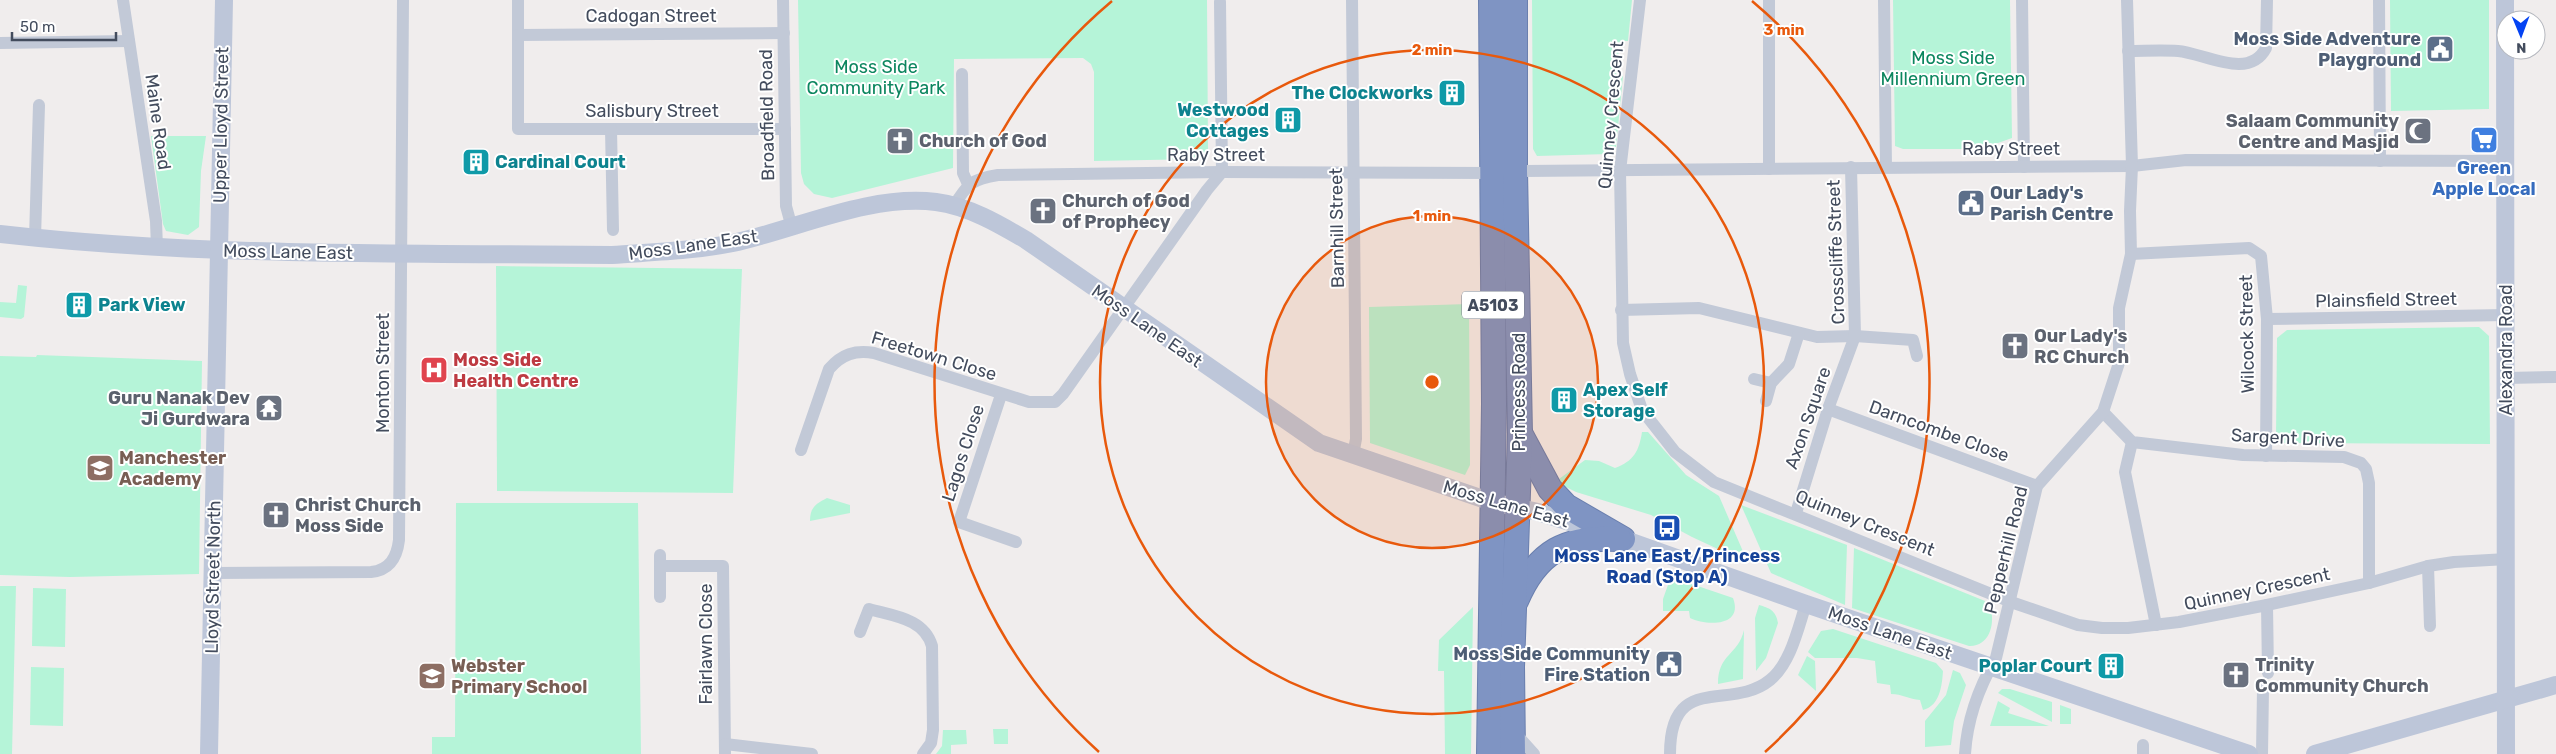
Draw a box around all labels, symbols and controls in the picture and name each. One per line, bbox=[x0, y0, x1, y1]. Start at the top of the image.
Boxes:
street label: Cadogan Street bbox=[585, 5, 717, 27]
scale bar bbox=[12, 10, 116, 42]
north arrow bbox=[2496, 10, 2546, 60]
text: 50 m bbox=[20, 18, 55, 36]
text: 3 min bbox=[1764, 21, 1804, 39]
place label: Moss Side Adventure Playground bbox=[2233, 28, 2421, 71]
public building icon: Moss Side Adventure Playground bbox=[2425, 34, 2455, 64]
text: N bbox=[2516, 39, 2526, 56]
street label: Quinney Crescent bbox=[1594, 40, 1628, 190]
text: 2 min bbox=[1412, 41, 1452, 59]
street label: Upper Lloyd Street bbox=[209, 47, 233, 203]
park label: Moss Side Millennium Green bbox=[1881, 47, 2025, 90]
street label: Broadfield Road bbox=[755, 49, 779, 181]
park label: Moss Side Community Park bbox=[807, 56, 946, 99]
street label: Maine Road bbox=[140, 73, 176, 171]
building icon: The Clockworks bbox=[1437, 78, 1467, 108]
place label: The Clockworks bbox=[1292, 82, 1433, 104]
place label: Westwood Cottages bbox=[1177, 99, 1269, 142]
street label: Salisbury Street bbox=[585, 100, 719, 122]
building icon: Westwood Cottages bbox=[1273, 105, 1303, 135]
place label: Salaam Community Centre and Masjid bbox=[2226, 110, 2399, 153]
mosque icon: Salaam Community Centre and Masjid bbox=[2403, 116, 2433, 146]
supermarket icon: Green Apple Local bbox=[2469, 125, 2499, 155]
church icon: Church of God bbox=[885, 126, 915, 156]
place label: Church of God bbox=[919, 130, 1047, 152]
street label: Raby Street bbox=[1962, 138, 2060, 160]
street label: Raby Street bbox=[1167, 144, 1265, 166]
building icon: Cardinal Court bbox=[461, 147, 491, 177]
place label: Cardinal Court bbox=[495, 151, 626, 173]
place label: Green Apple Local bbox=[2432, 157, 2536, 200]
street label: Barnhill Street bbox=[1325, 168, 1349, 288]
street label: Crosscliffe Street bbox=[1822, 179, 1850, 325]
place label: Our Lady's Parish Centre bbox=[1990, 182, 2114, 225]
public building icon: Our Lady's Parish Centre bbox=[1956, 188, 1986, 218]
place label: Church of God of Prophecy bbox=[1062, 190, 1190, 233]
church icon: Church of God of Prophecy bbox=[1028, 196, 1058, 226]
text: 1 min bbox=[1413, 207, 1451, 225]
street label: Moss Lane East bbox=[627, 225, 759, 265]
street label: Moss Lane East bbox=[223, 240, 353, 264]
street label: Wilcock Street bbox=[2235, 274, 2259, 394]
street label: Moss Lane East bbox=[1087, 280, 1207, 372]
street label: Alexandra Road bbox=[2495, 284, 2517, 416]
street label: Plainsfield Street bbox=[2315, 288, 2457, 312]
building icon: Park View bbox=[64, 290, 94, 320]
road number: A5103 bbox=[1462, 292, 1524, 318]
place label: Park View bbox=[98, 294, 186, 316]
street label: Monton Street bbox=[372, 313, 394, 433]
place label: Our Lady's RC Church bbox=[2034, 325, 2129, 368]
street label: Freetown Close bbox=[869, 326, 999, 386]
church icon: Our Lady's RC Church bbox=[2000, 331, 2030, 361]
street label: Princess Road bbox=[1508, 332, 1530, 452]
place label: Moss Side Health Centre bbox=[453, 349, 579, 392]
hospital icon: Moss Side Health Centre bbox=[419, 355, 449, 385]
street label: Axon Square bbox=[1780, 364, 1836, 472]
centre of rings bbox=[1423, 373, 1441, 391]
place label: Apex Self Storage bbox=[1583, 379, 1668, 422]
building icon: Apex Self Storage bbox=[1549, 385, 1579, 415]
place label: Guru Nanak Dev Ji Gurdwara bbox=[108, 387, 250, 430]
temple icon: Guru Nanak Dev Ji Gurdwara bbox=[254, 393, 284, 423]
street label: Darncombe Close bbox=[1866, 395, 2012, 467]
street label: Lagos Close bbox=[937, 402, 989, 504]
street label: Sargent Drive bbox=[2230, 424, 2346, 452]
place label: Manchester Academy bbox=[119, 447, 226, 490]
school or university icon: Manchester Academy bbox=[85, 453, 115, 483]
street label: Moss Lane East bbox=[1441, 476, 1571, 532]
street label: Pepperhill Road bbox=[1979, 484, 2033, 616]
street label: Quinney Crescent bbox=[1792, 485, 1938, 561]
place label: Christ Church Moss Side bbox=[295, 494, 421, 537]
street label: Lloyd Street North bbox=[201, 500, 225, 654]
church icon: Christ Church Moss Side bbox=[261, 500, 291, 530]
bus stop icon: Moss Lane East/Princess Road (Stop A) bbox=[1652, 513, 1682, 543]
place label: Moss Lane East/Princess Road (Stop A) bbox=[1554, 545, 1780, 588]
street label: Quinney Crescent bbox=[2182, 563, 2332, 615]
street label: Fairlawn Close bbox=[695, 583, 717, 705]
street label: Moss Lane East bbox=[1825, 601, 1955, 665]
place label: Moss Side Community Fire Station bbox=[1453, 643, 1650, 686]
public building icon: Moss Side Community Fire Station bbox=[1654, 649, 1684, 679]
building icon: Poplar Court bbox=[2096, 651, 2126, 681]
place label: Trinity Community Church bbox=[2255, 654, 2429, 697]
place label: Webster Primary School bbox=[451, 655, 587, 698]
place label: Poplar Court bbox=[1978, 655, 2092, 677]
church icon: Trinity Community Church bbox=[2221, 660, 2251, 690]
school or university icon: Webster Primary School bbox=[417, 661, 447, 691]

